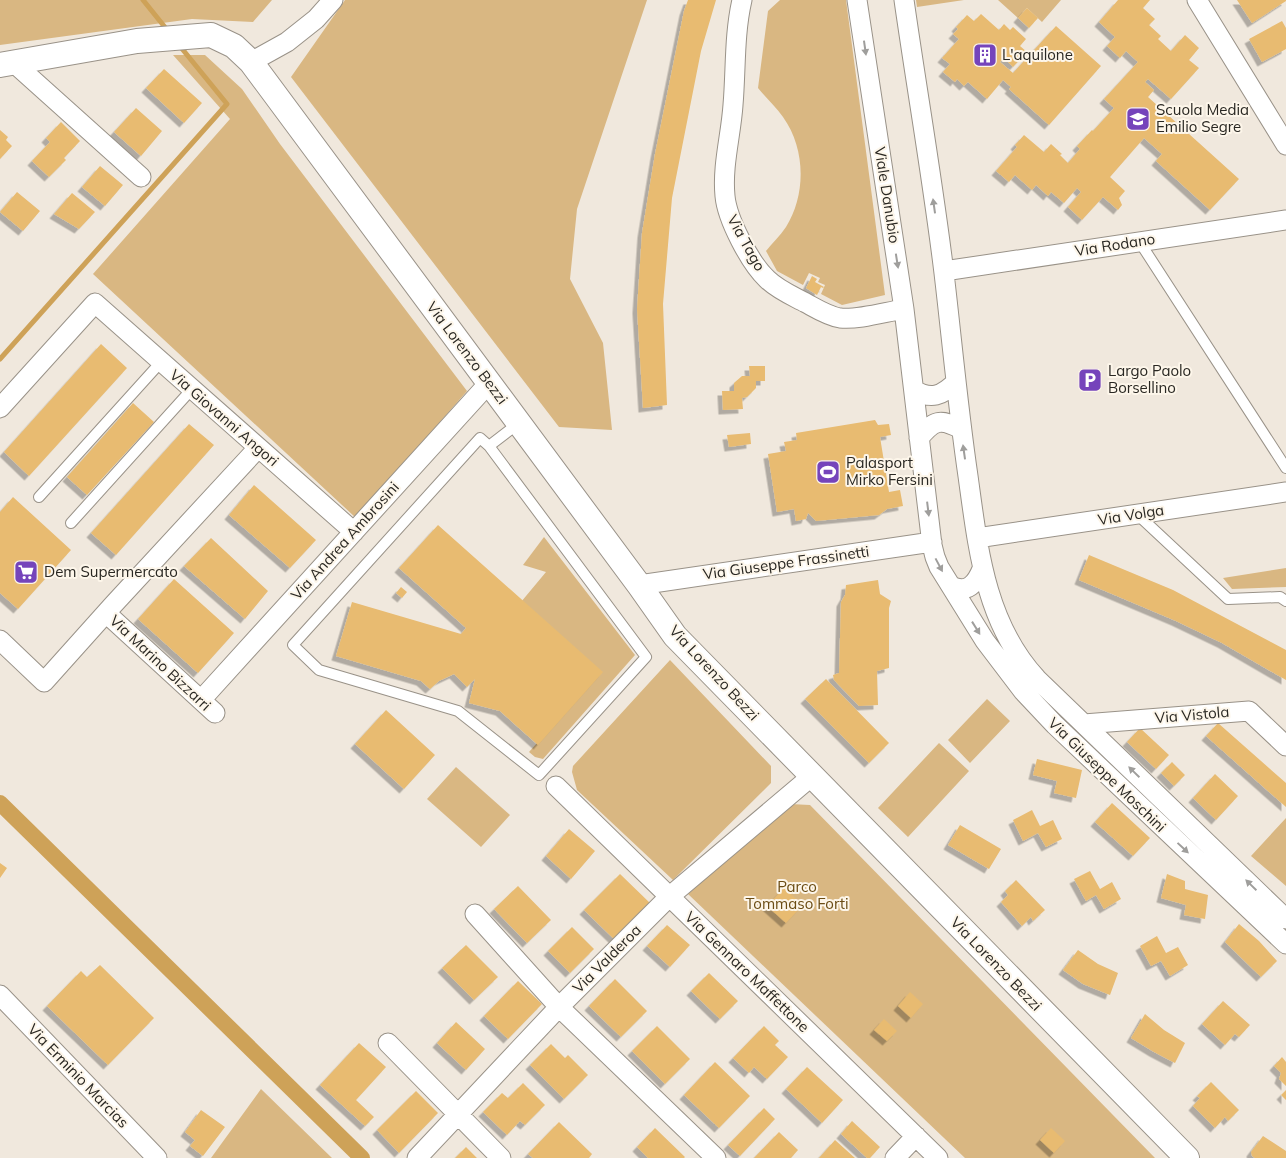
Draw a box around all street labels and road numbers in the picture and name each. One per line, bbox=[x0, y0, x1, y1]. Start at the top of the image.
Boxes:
street label: Viale Danubio bbox=[870, 145, 905, 245]
street label: Via Tago bbox=[723, 211, 770, 274]
street label: Via Rodano bbox=[1073, 229, 1156, 260]
street label: Via Lorenzo Bezzi bbox=[423, 298, 512, 408]
street label: Via Giovanni Angori bbox=[166, 365, 283, 470]
street label: Via Andrea Ambrosini bbox=[286, 478, 403, 604]
street label: Via Volga bbox=[1096, 500, 1165, 529]
street label: Via Giuseppe Frassinetti bbox=[702, 541, 870, 584]
street label: Via Marino Bizzarri bbox=[106, 611, 215, 715]
street label: Via Lorenzo Bezzi bbox=[665, 621, 763, 724]
street label: Via Vistola bbox=[1154, 702, 1230, 727]
street label: Via Giuseppe Moschini bbox=[1044, 713, 1170, 836]
street label: Via Gennaro Maffettone bbox=[681, 907, 814, 1036]
street label: Via Lorenzo Bezzi bbox=[947, 913, 1046, 1015]
street label: Via Valderoa bbox=[568, 920, 645, 997]
street label: Via Erminio Marcias bbox=[24, 1020, 133, 1132]

